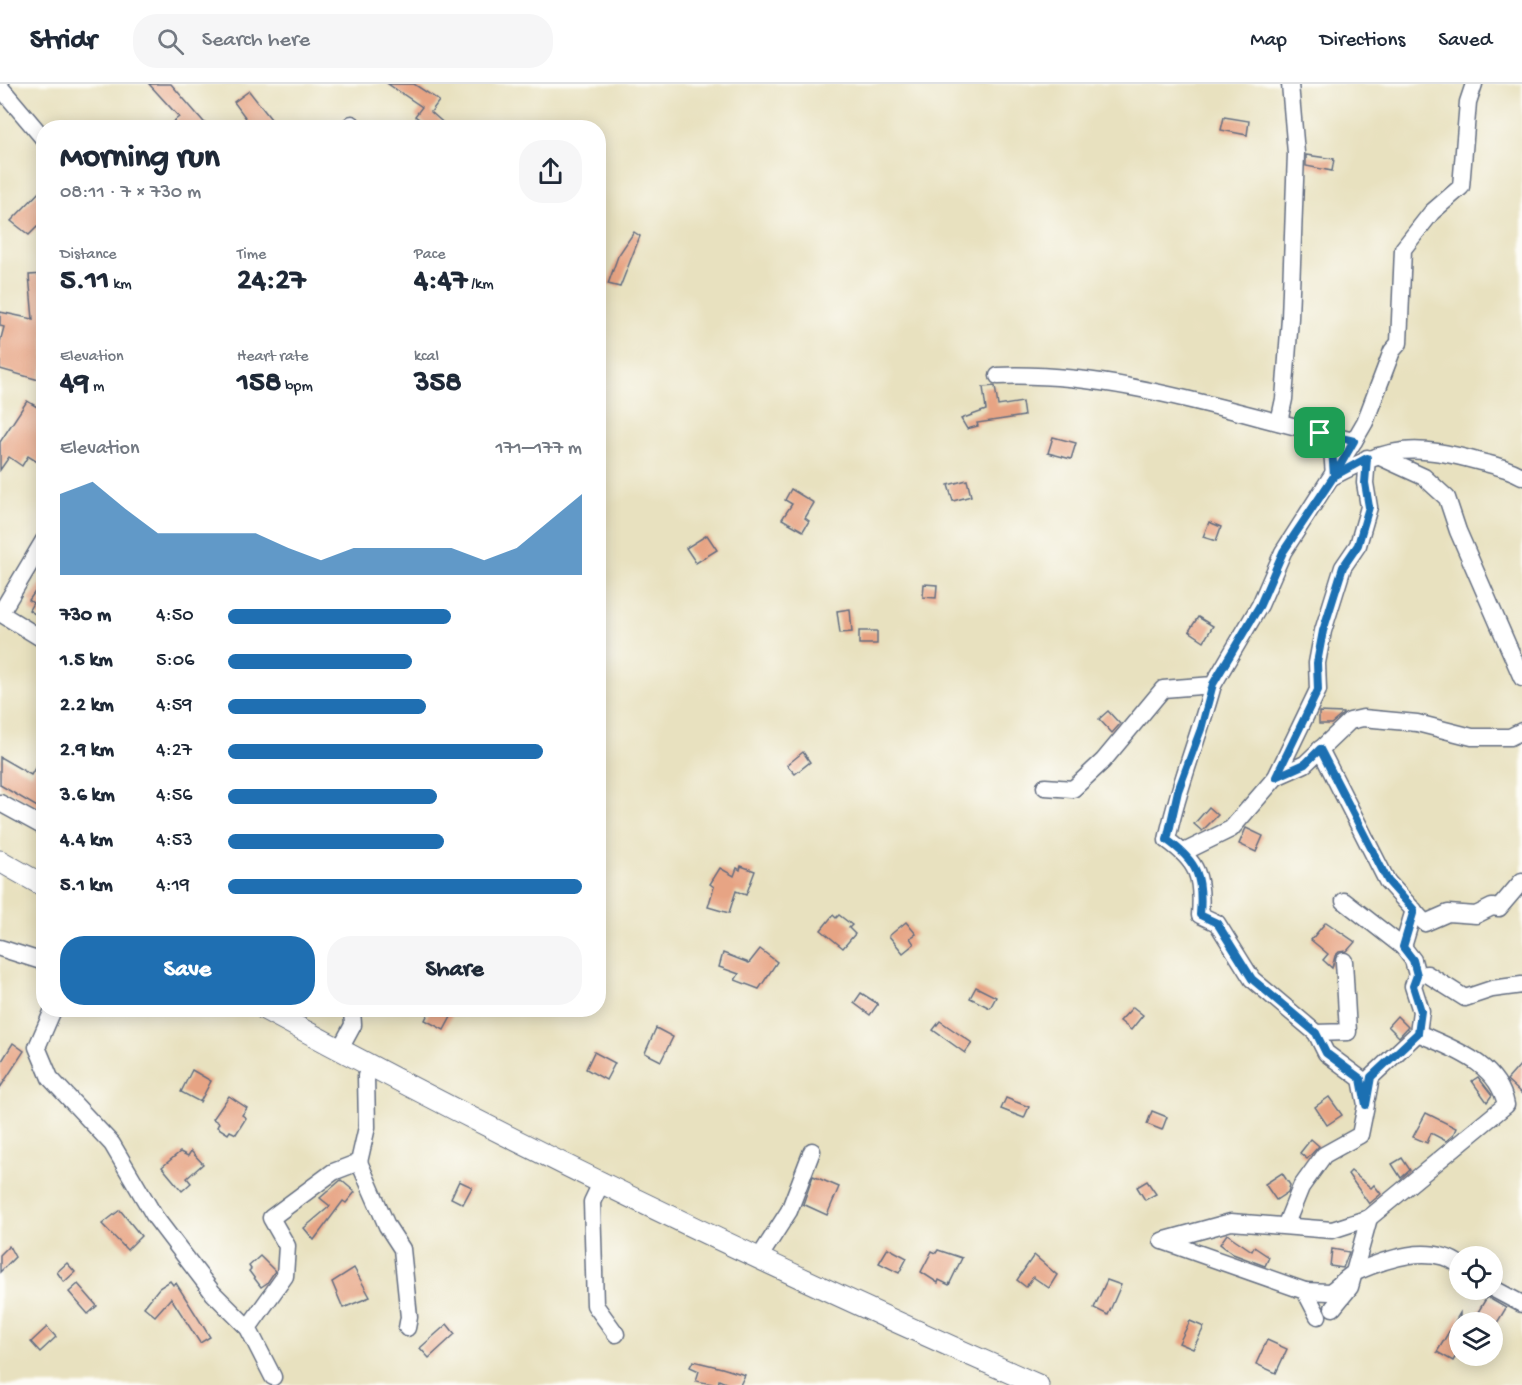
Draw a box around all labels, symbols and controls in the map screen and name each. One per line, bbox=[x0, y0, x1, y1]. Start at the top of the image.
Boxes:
search box bbox=[133, 14, 553, 68]
text: Stridr bbox=[30, 25, 97, 58]
icon: search bbox=[154, 25, 187, 58]
text: Search here bbox=[202, 28, 310, 54]
text: Map bbox=[1250, 29, 1287, 54]
text: Directions bbox=[1320, 29, 1405, 54]
text: Saved bbox=[1438, 29, 1492, 54]
text: Morning run bbox=[60, 140, 220, 178]
button: share bbox=[519, 140, 582, 203]
text: 08:11 · 7 × 730 m bbox=[60, 182, 201, 205]
text: Distance bbox=[60, 246, 117, 265]
text: Time bbox=[237, 246, 266, 265]
text: Pace bbox=[414, 246, 445, 265]
text: 5.11 bbox=[60, 265, 109, 300]
text: 24:27 bbox=[237, 265, 306, 300]
text: 4:47 bbox=[414, 265, 467, 300]
text: km bbox=[109, 276, 132, 295]
text: /km bbox=[467, 276, 494, 295]
text: Elevation bbox=[60, 348, 124, 367]
text: Heart rate bbox=[237, 348, 309, 367]
text: kcal bbox=[414, 348, 439, 367]
text: 49 bbox=[60, 367, 89, 402]
text: 158 bbox=[237, 367, 281, 402]
text: 358 bbox=[414, 367, 462, 402]
text: m bbox=[89, 378, 104, 397]
text: bpm bbox=[281, 378, 313, 397]
pin bbox=[1294, 407, 1345, 458]
icon: arrive bbox=[1303, 416, 1336, 449]
text: Elevation bbox=[60, 438, 140, 461]
text: 171–177 m bbox=[495, 438, 582, 461]
text: 730 m bbox=[60, 605, 111, 628]
text: 4:50 bbox=[156, 605, 194, 628]
text: 1.5 km bbox=[60, 650, 113, 673]
text: 5:06 bbox=[156, 650, 194, 673]
text: 2.2 km bbox=[60, 695, 114, 718]
text: 4:59 bbox=[156, 695, 192, 718]
text: 2.9 km bbox=[60, 740, 114, 763]
text: 4:27 bbox=[156, 740, 192, 763]
text: 3.6 km bbox=[60, 785, 115, 808]
text: 4:56 bbox=[156, 785, 192, 808]
text: 4.4 km bbox=[60, 830, 113, 853]
text: 4:53 bbox=[156, 830, 193, 853]
text: 5.1 km bbox=[60, 875, 113, 898]
text: 4:19 bbox=[156, 875, 190, 898]
button: Save bbox=[60, 936, 315, 1005]
button: Share bbox=[327, 936, 582, 1005]
map controls bbox=[1449, 1246, 1503, 1366]
button: locate bbox=[1449, 1246, 1503, 1300]
button: layers bbox=[1449, 1312, 1503, 1366]

